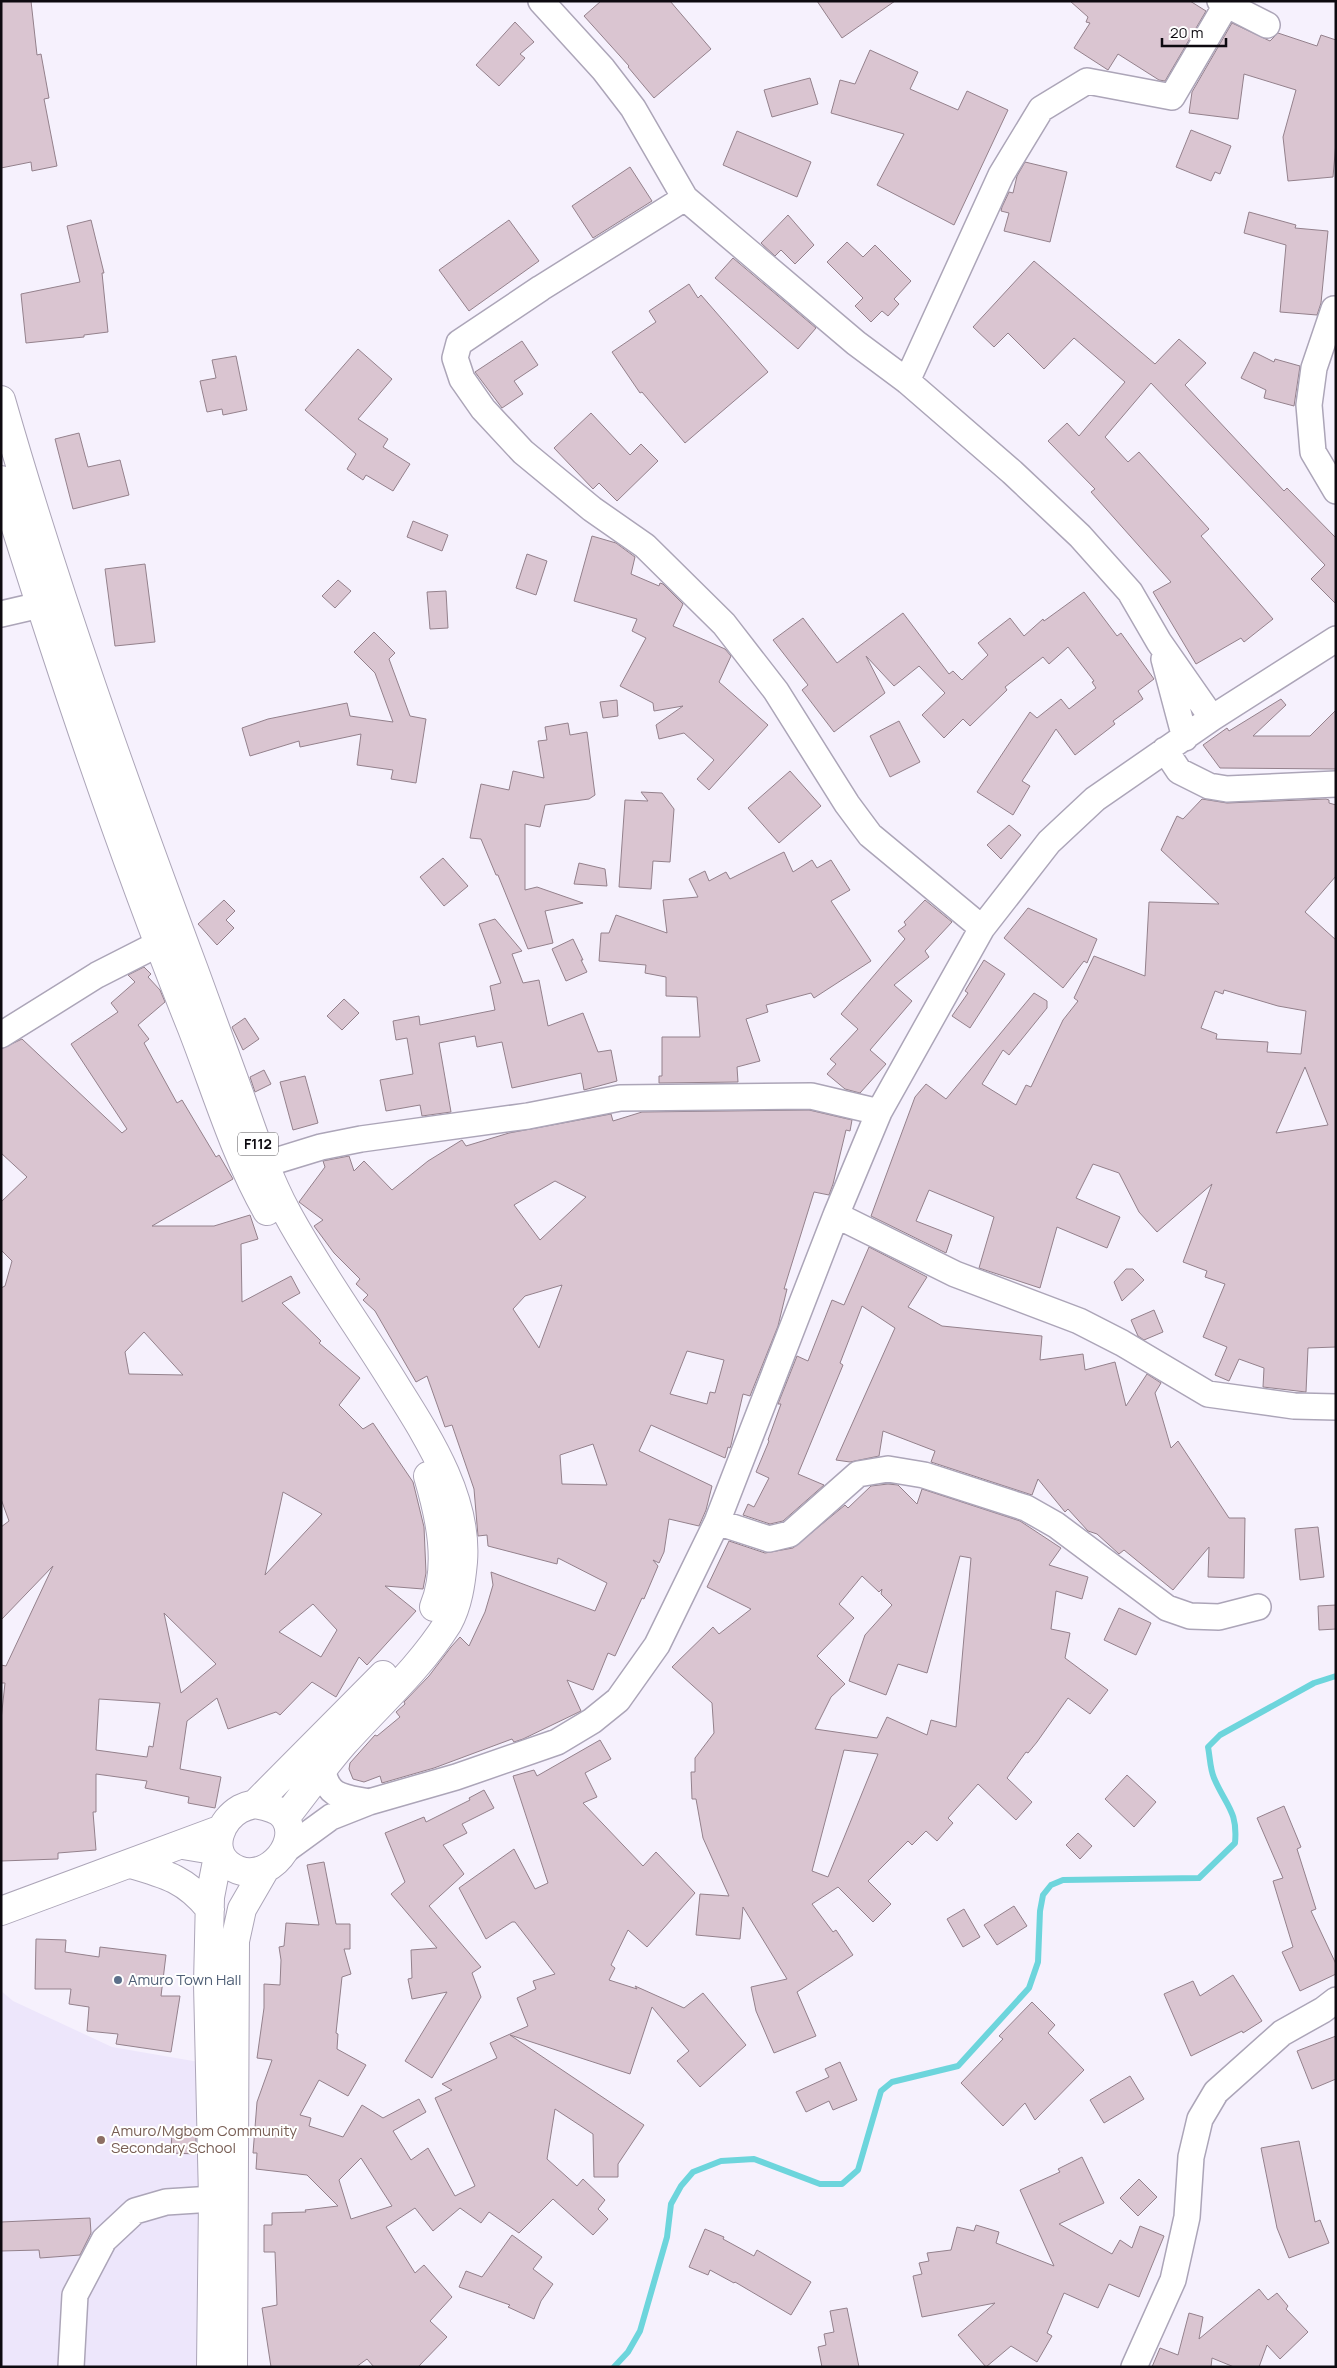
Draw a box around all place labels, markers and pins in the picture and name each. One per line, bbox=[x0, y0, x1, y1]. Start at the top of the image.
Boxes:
place label: Amuro Town Hall bbox=[128, 1969, 242, 1990]
marker: Amuro Town Hall bbox=[112, 1974, 124, 1986]
place label: Amuro/Mgbom Community Secondary School bbox=[111, 2120, 297, 2158]
marker: Amuro/Mgbom Community Secondary School bbox=[95, 2134, 107, 2146]

